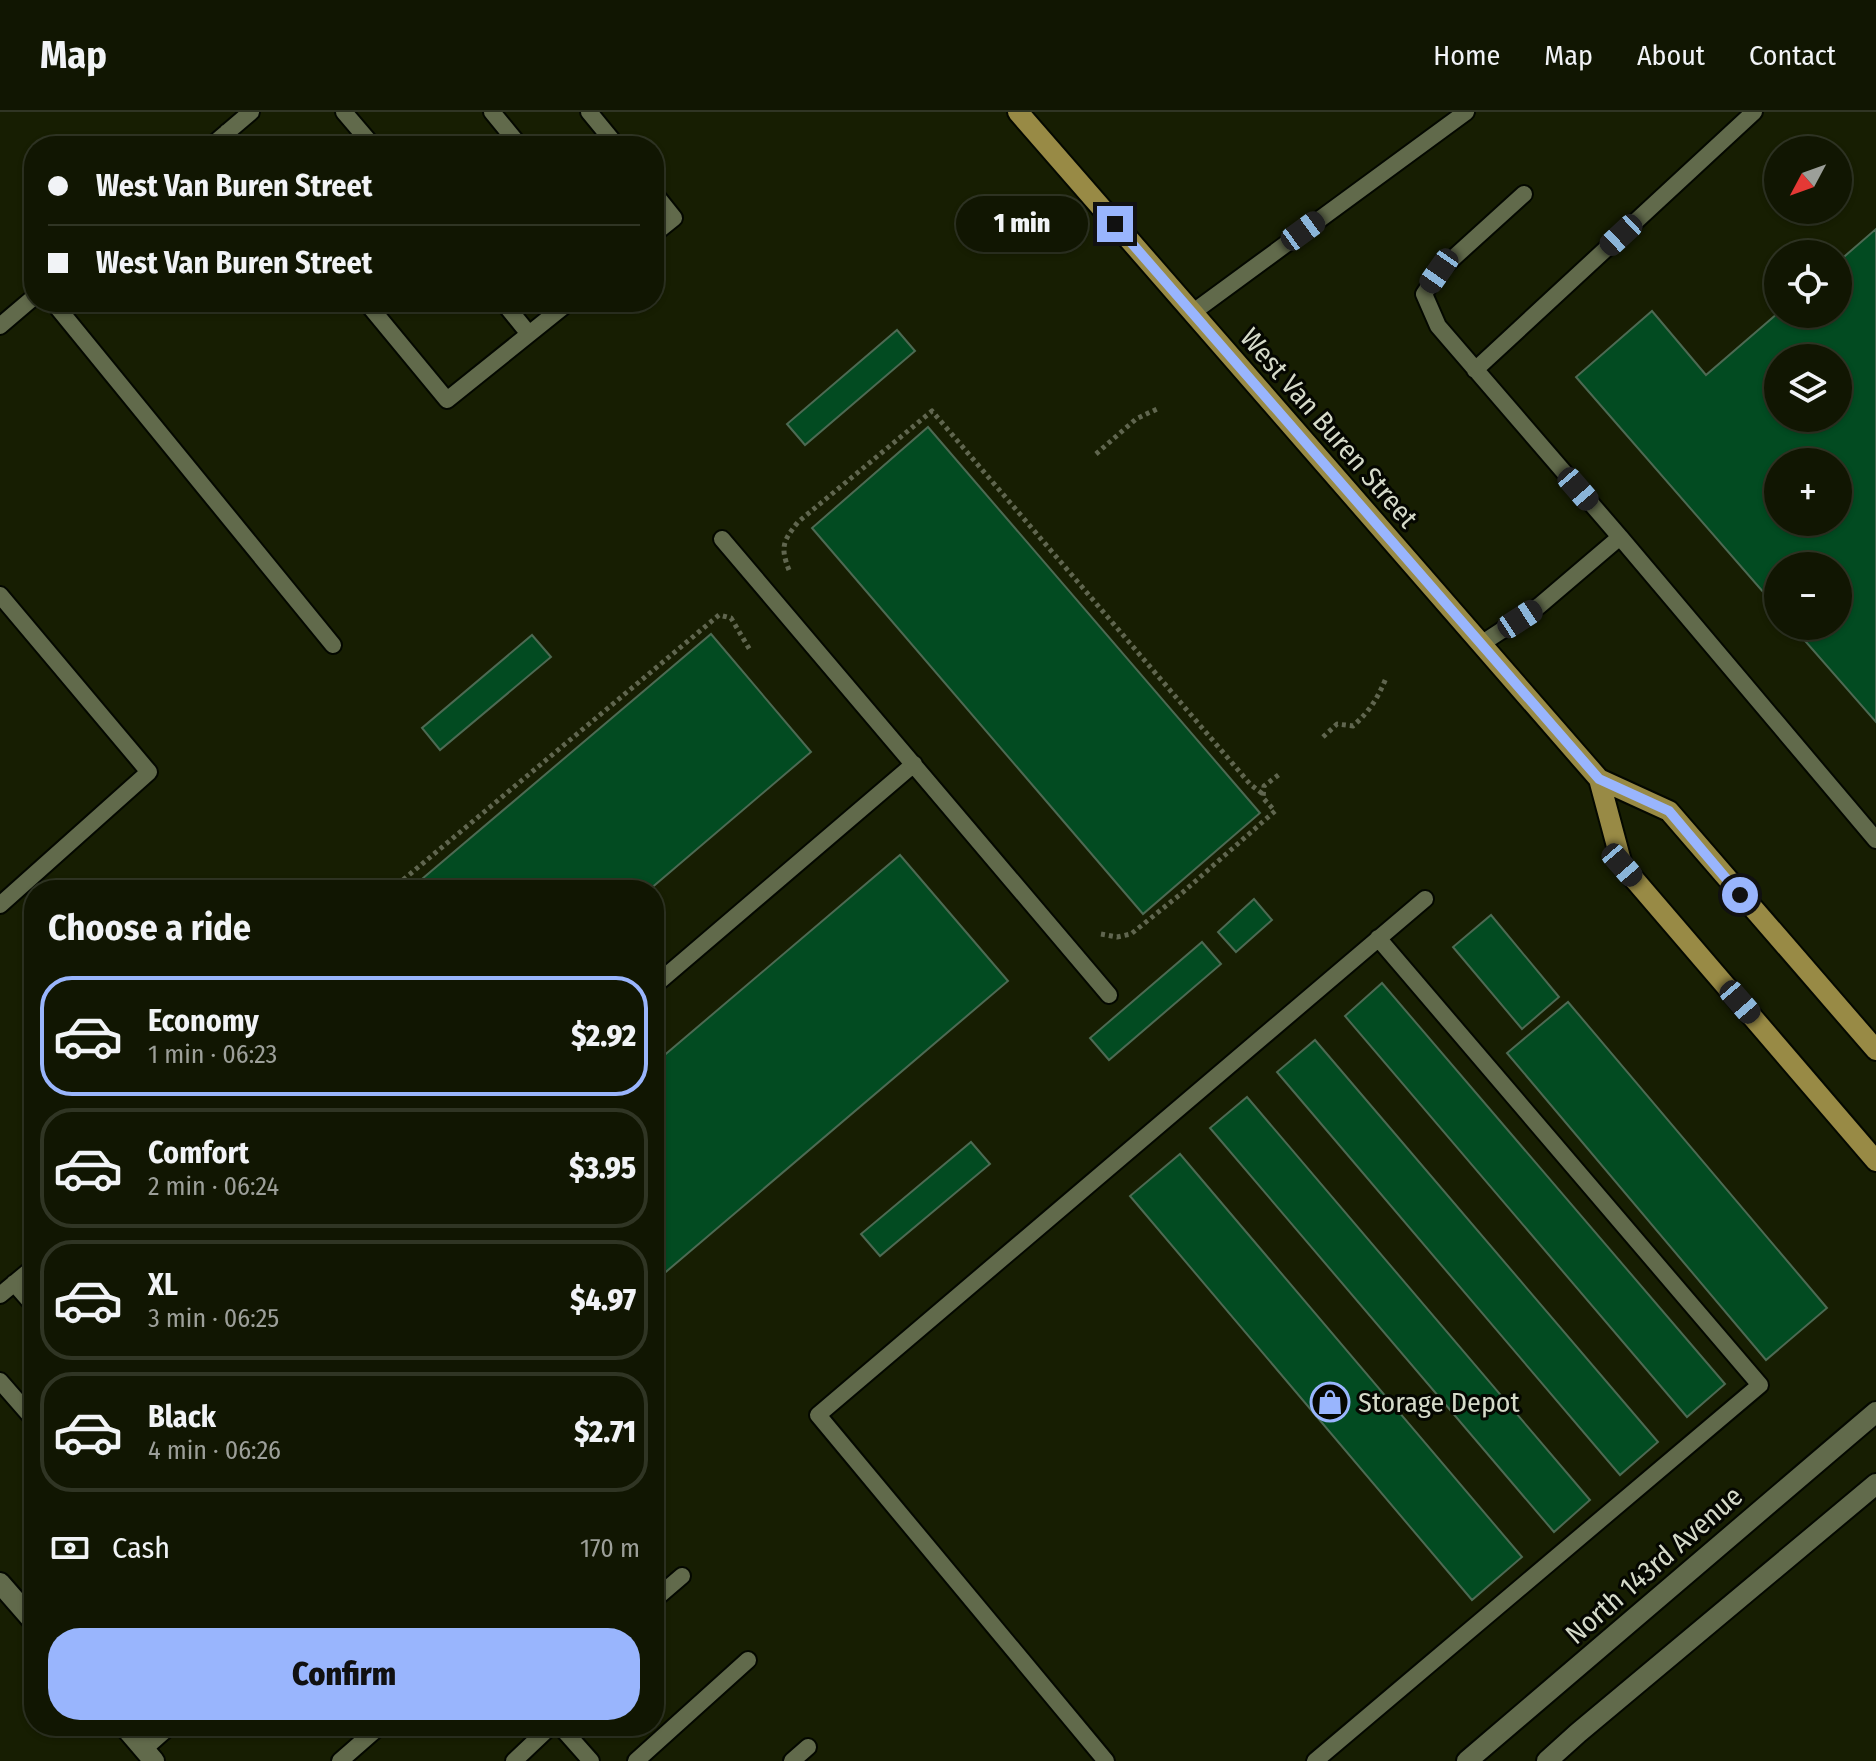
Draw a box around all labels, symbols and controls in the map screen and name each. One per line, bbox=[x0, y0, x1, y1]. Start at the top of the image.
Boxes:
text: Map bbox=[40, 32, 107, 78]
text: Home bbox=[1433, 39, 1500, 72]
text: Map bbox=[1544, 39, 1593, 72]
text: About bbox=[1637, 39, 1705, 72]
text: Contact bbox=[1749, 39, 1836, 72]
north arrow bbox=[1764, 136, 1852, 224]
map controls bbox=[1764, 136, 1852, 640]
text: West Van Buren Street bbox=[96, 168, 372, 204]
callout: 1 min bbox=[955, 196, 1087, 252]
route end bbox=[1097, 206, 1133, 242]
car bbox=[1277, 207, 1329, 255]
text: 1 min bbox=[994, 208, 1050, 239]
car bbox=[1595, 210, 1647, 260]
button: locate bbox=[1764, 240, 1852, 328]
car bbox=[1415, 244, 1463, 298]
text: West Van Buren Street bbox=[96, 245, 372, 281]
street label: West Van Buren Street bbox=[1233, 322, 1425, 535]
button: layers bbox=[1764, 344, 1852, 432]
button: + bbox=[1764, 448, 1852, 536]
car bbox=[1553, 463, 1603, 515]
button: − bbox=[1764, 552, 1852, 640]
car bbox=[1493, 596, 1547, 642]
car bbox=[1597, 839, 1647, 891]
route start bbox=[1722, 877, 1758, 913]
text: Choose a ride bbox=[48, 906, 251, 950]
car bbox=[1715, 976, 1765, 1028]
icon: car bbox=[52, 1000, 124, 1072]
text: Economy bbox=[148, 1003, 259, 1039]
text: $2.92 bbox=[571, 1018, 636, 1054]
text: 1 min · 06:23 bbox=[148, 1039, 277, 1070]
icon: car bbox=[52, 1132, 124, 1204]
text: Comfort bbox=[148, 1135, 249, 1171]
text: $3.95 bbox=[569, 1150, 636, 1186]
text: 2 min · 06:24 bbox=[148, 1171, 279, 1202]
icon: car bbox=[52, 1264, 124, 1336]
text: XL bbox=[148, 1267, 178, 1303]
text: $4.97 bbox=[570, 1282, 636, 1318]
text: 3 min · 06:25 bbox=[148, 1303, 279, 1334]
shop icon: Storage Depot bbox=[1309, 1381, 1351, 1423]
place label: Storage Depot bbox=[1358, 1386, 1521, 1419]
icon: car bbox=[52, 1396, 124, 1468]
text: Black bbox=[148, 1399, 216, 1435]
text: $2.71 bbox=[574, 1414, 636, 1450]
text: 4 min · 06:26 bbox=[148, 1435, 281, 1466]
street label: North 143rd Avenue bbox=[1559, 1479, 1749, 1651]
icon: cash bbox=[48, 1526, 92, 1570]
text: Cash bbox=[112, 1530, 170, 1566]
text: 170 m bbox=[580, 1533, 640, 1564]
button: Confirm bbox=[48, 1628, 640, 1720]

